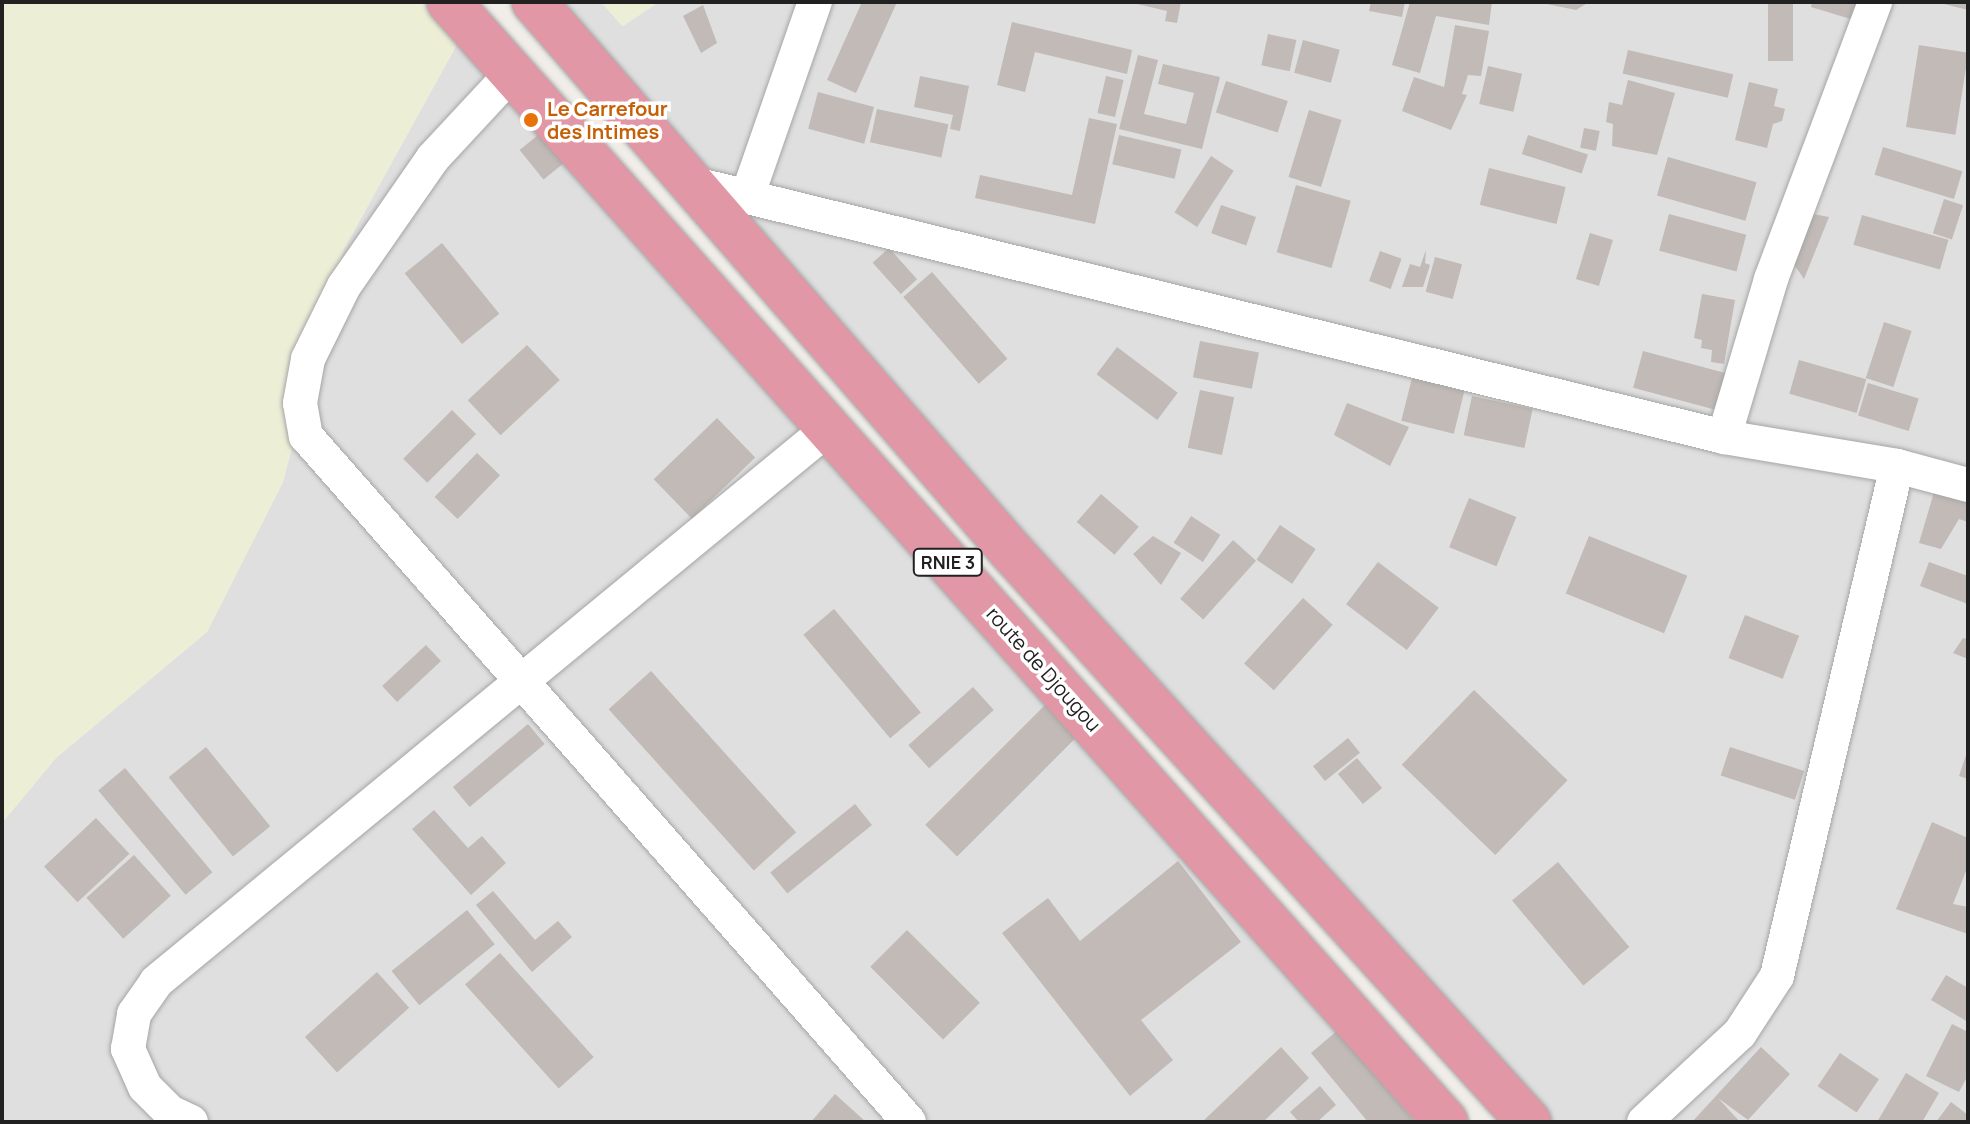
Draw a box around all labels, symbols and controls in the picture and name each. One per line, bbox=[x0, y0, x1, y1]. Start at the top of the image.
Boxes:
place label: Le Carrefour des Intimes bbox=[547, 96, 668, 143]
marker: Le Carrefour des Intimes bbox=[522, 111, 540, 129]
road number: RNIE 3 bbox=[912, 548, 984, 576]
street label: route de Djougou bbox=[982, 602, 1106, 736]

